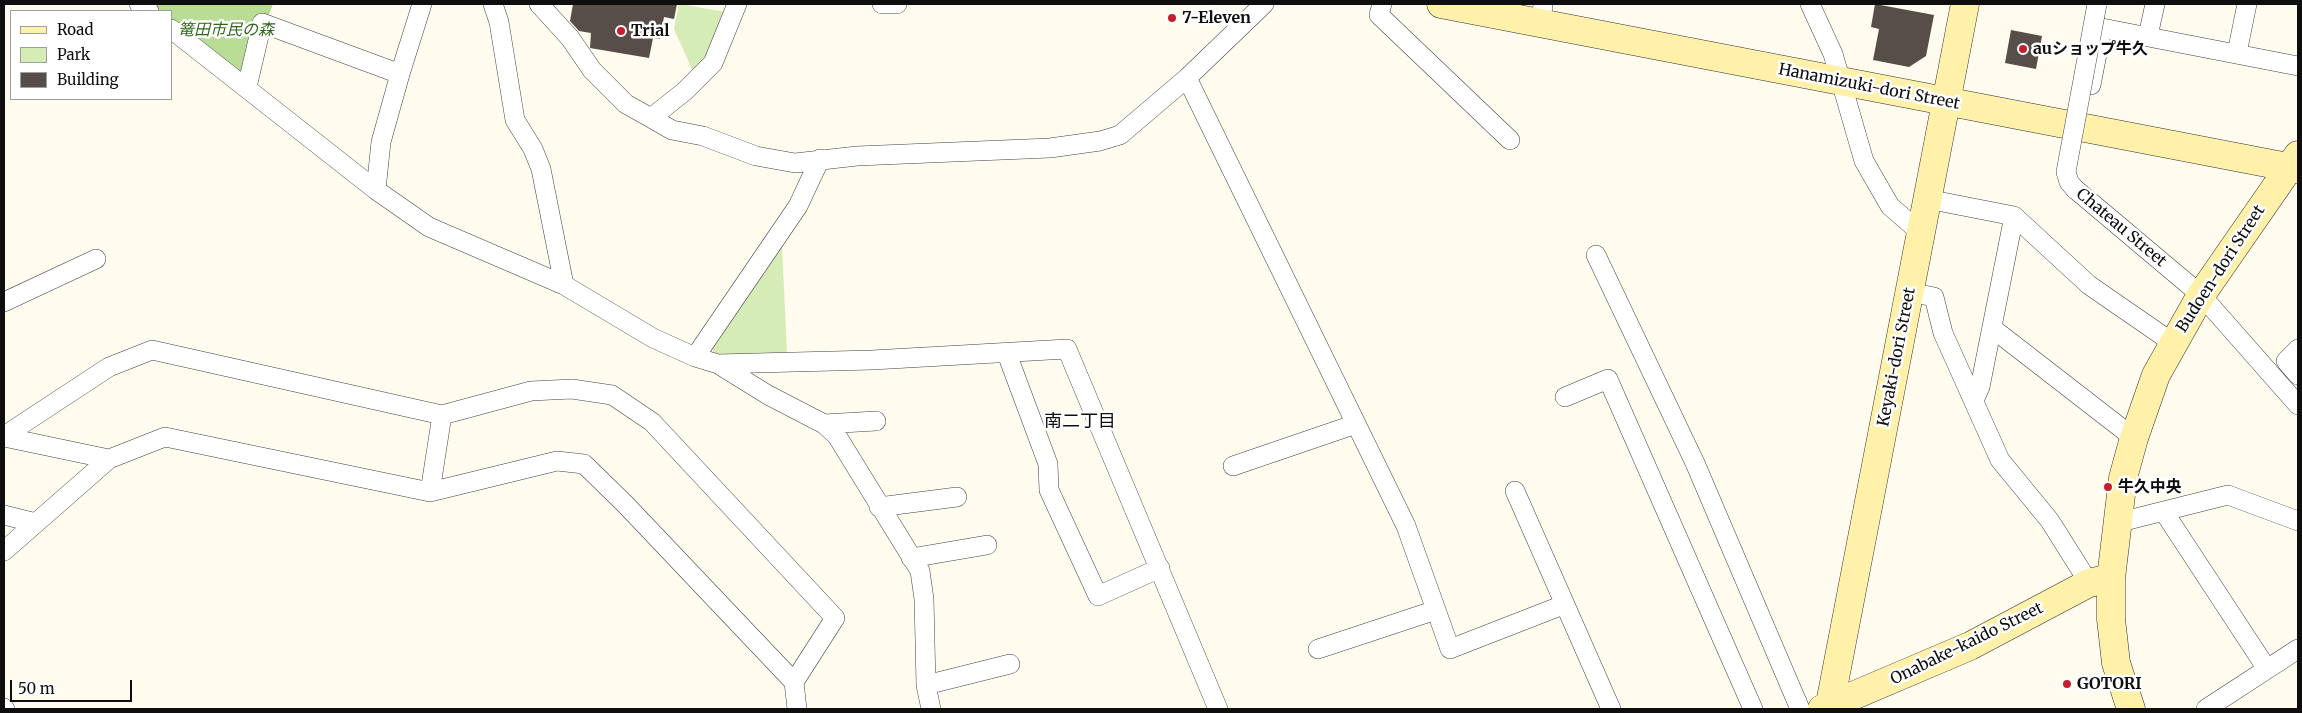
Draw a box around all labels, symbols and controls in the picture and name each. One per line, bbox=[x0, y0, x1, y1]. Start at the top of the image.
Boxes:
place label: 7-Eleven bbox=[1182, 8, 1251, 28]
legend bbox=[10, 10, 172, 100]
marker: 7-Eleven bbox=[1166, 12, 1178, 24]
text: Road bbox=[57, 20, 93, 39]
park label: 篭田市民の森 bbox=[178, 20, 274, 40]
place label: Trial bbox=[631, 21, 669, 41]
marker: Trial bbox=[615, 25, 627, 37]
place label: auショップ牛久 bbox=[2033, 39, 2148, 59]
marker: auショップ牛久 bbox=[2017, 43, 2029, 55]
text: Park bbox=[57, 45, 90, 64]
street label: Hanamizuki-dori Street bbox=[1777, 60, 1961, 114]
text: Building bbox=[57, 70, 119, 89]
street label: Chateau Street bbox=[2072, 185, 2170, 271]
street label: Budoen-dori Street bbox=[2173, 202, 2269, 336]
street label: Keyaki-dori Street bbox=[1874, 286, 1920, 428]
district label: 南二丁目 bbox=[1044, 411, 1116, 433]
place label: 牛久中央 bbox=[2118, 477, 2182, 497]
marker: 牛久中央 bbox=[2102, 481, 2114, 493]
street label: Onabake-kaido Street bbox=[1888, 599, 2046, 689]
scale bar bbox=[12, 670, 135, 702]
place label: GOTORI bbox=[2077, 674, 2142, 694]
marker: GOTORI bbox=[2061, 678, 2073, 690]
text: 50 m bbox=[18, 679, 55, 698]

